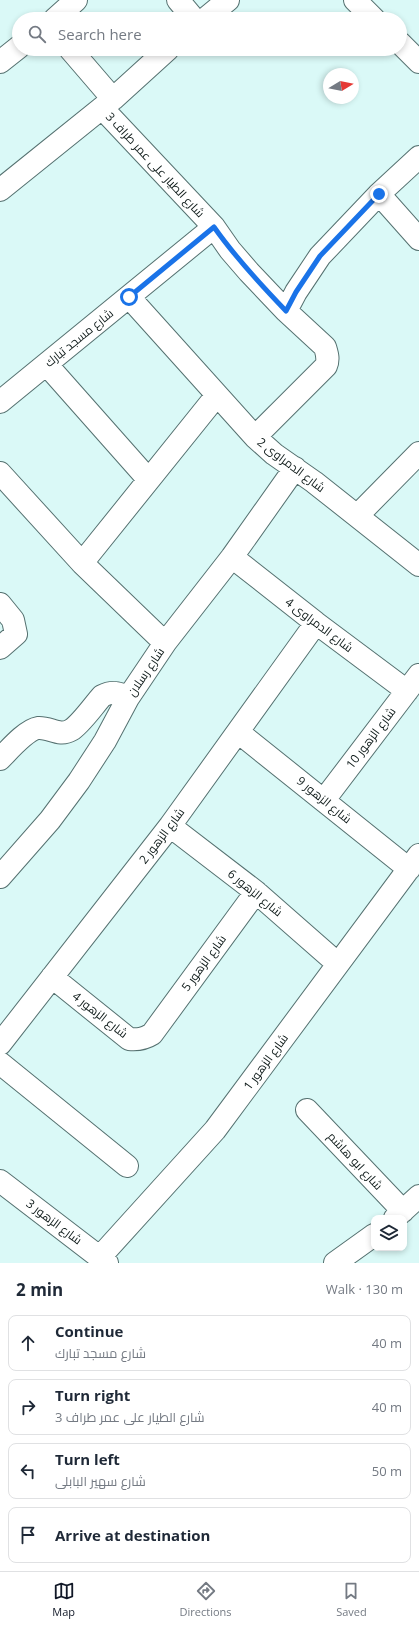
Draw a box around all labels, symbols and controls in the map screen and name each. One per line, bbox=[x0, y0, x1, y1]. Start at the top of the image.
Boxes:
search box bbox=[12, 12, 407, 56]
icon: search bbox=[26, 23, 48, 45]
text: Search here bbox=[58, 24, 142, 44]
north arrow bbox=[323, 68, 359, 104]
street label: شارع الطيار على عمر طراف 3 bbox=[102, 108, 209, 221]
route end bbox=[370, 185, 388, 203]
route start bbox=[120, 288, 138, 306]
street label: شارع مسجد تبارك bbox=[41, 305, 117, 371]
street label: شارع الدمراوى 2 bbox=[254, 433, 329, 496]
street label: شارع الدمراوى 4 bbox=[282, 593, 357, 656]
street label: شارع رسلان bbox=[123, 644, 168, 699]
street label: شارع الزهور 10 bbox=[342, 703, 399, 772]
street label: شارع الزهور 9 bbox=[293, 772, 355, 827]
street label: شارع الزهور 2 bbox=[135, 804, 188, 867]
street label: شارع الزهور 6 bbox=[224, 865, 286, 920]
street label: شارع الزهور 5 bbox=[177, 931, 230, 994]
street label: شارع الزهور 4 bbox=[69, 988, 132, 1042]
street label: شارع الزهور 1 bbox=[239, 1030, 292, 1093]
street label: شارع ابو هاشم bbox=[324, 1128, 387, 1193]
street label: شارع الزهور 3 bbox=[23, 1195, 86, 1248]
map controls bbox=[371, 1215, 407, 1251]
button: layers bbox=[371, 1215, 407, 1251]
text: 2 min bbox=[16, 1278, 63, 1301]
text: Walk · 130 m bbox=[326, 1280, 403, 1298]
text: Continue bbox=[55, 1321, 123, 1341]
icon: ahead bbox=[17, 1332, 39, 1354]
text: 40 m bbox=[372, 1334, 402, 1352]
text: شارع مسجد تبارك bbox=[55, 1344, 146, 1362]
text: Turn right bbox=[55, 1385, 130, 1405]
icon: right bbox=[17, 1396, 39, 1418]
text: 40 m bbox=[372, 1398, 402, 1416]
text: شارع الطيار على عمر طراف 3 bbox=[55, 1408, 205, 1426]
text: Turn left bbox=[55, 1449, 120, 1469]
icon: left bbox=[17, 1460, 39, 1482]
text: 50 m bbox=[372, 1462, 402, 1480]
text: شارع سهير البابلى bbox=[55, 1472, 146, 1490]
icon: arrive bbox=[17, 1524, 39, 1546]
text: Arrive at destination bbox=[55, 1525, 210, 1545]
tab: Map bbox=[52, 1580, 75, 1619]
tab: Directions bbox=[180, 1580, 232, 1619]
tab: Saved bbox=[336, 1580, 367, 1619]

